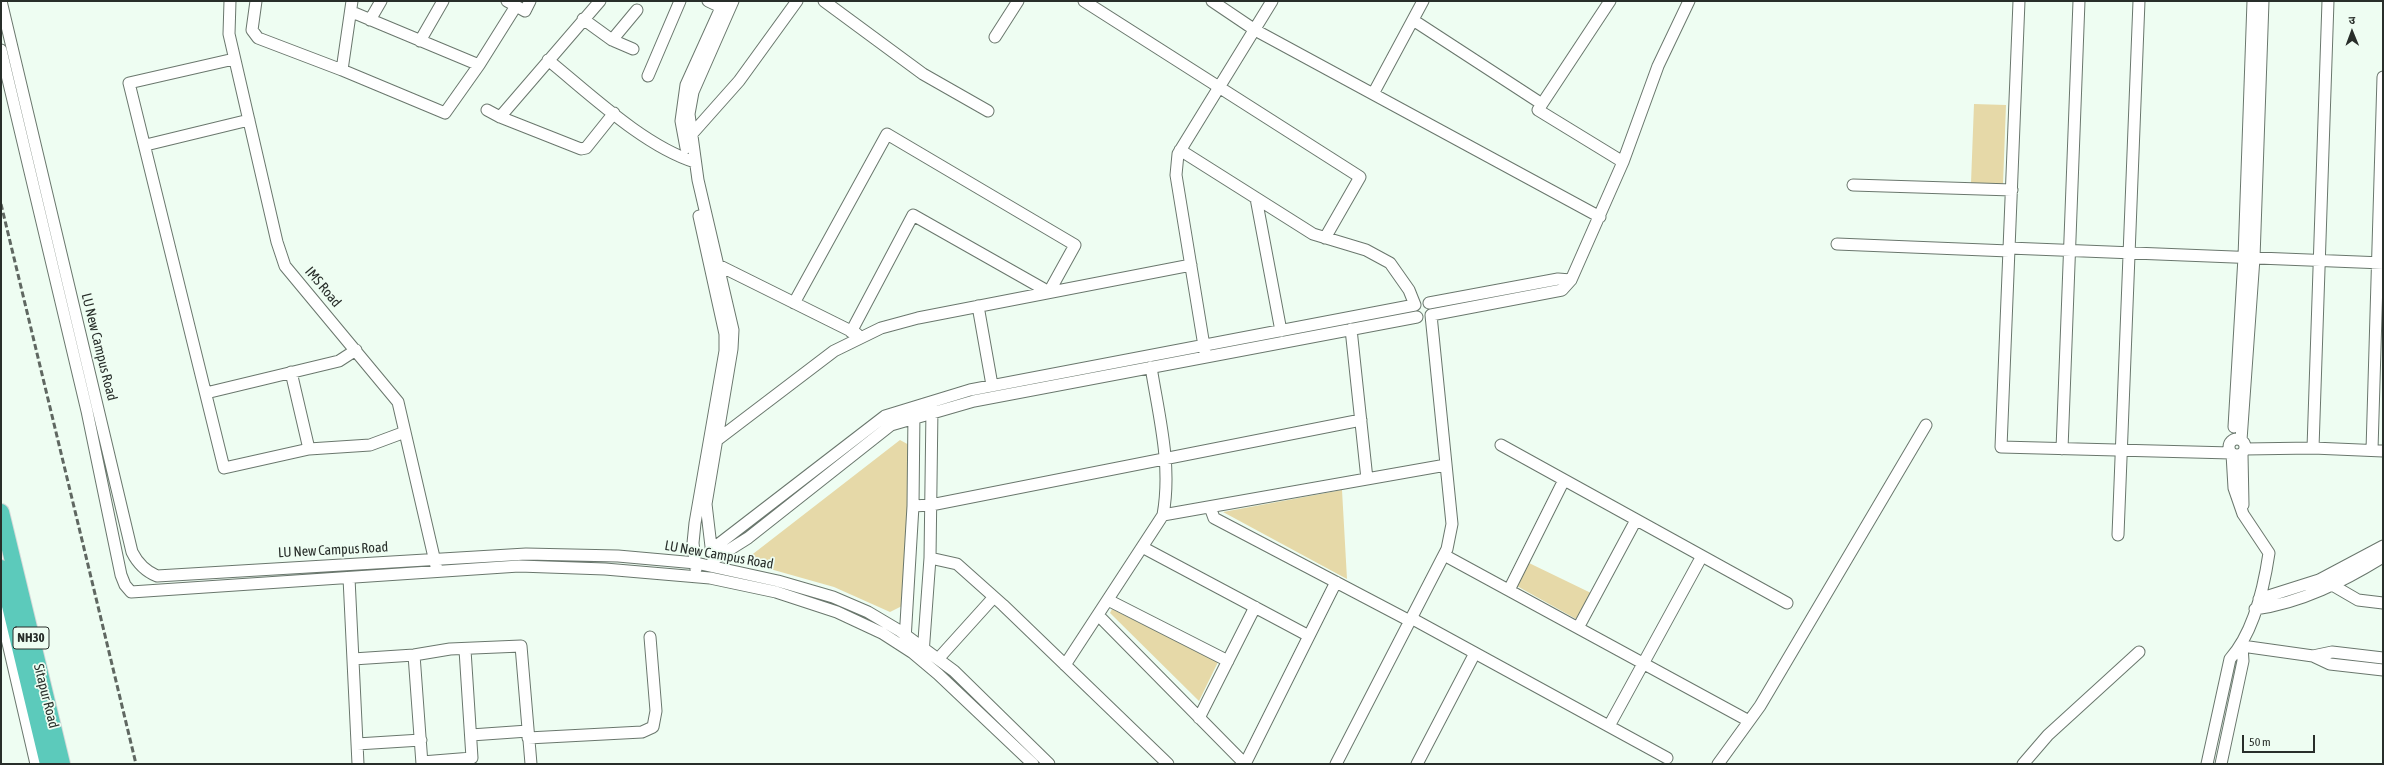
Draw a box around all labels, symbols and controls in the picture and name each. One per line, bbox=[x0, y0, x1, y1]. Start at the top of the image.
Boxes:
north arrow bbox=[2332, 12, 2372, 52]
text: उ bbox=[2348, 14, 2355, 26]
street label: IMS Road bbox=[301, 263, 345, 311]
street label: LU New Campus Road bbox=[78, 291, 120, 403]
street label: LU New Campus Road bbox=[663, 537, 775, 573]
street label: LU New Campus Road bbox=[278, 539, 388, 561]
road number: NH30 bbox=[13, 627, 49, 649]
street label: Sitapur Road bbox=[30, 662, 62, 730]
scale bar bbox=[2244, 727, 2317, 753]
text: 50 m bbox=[2249, 735, 2271, 749]

